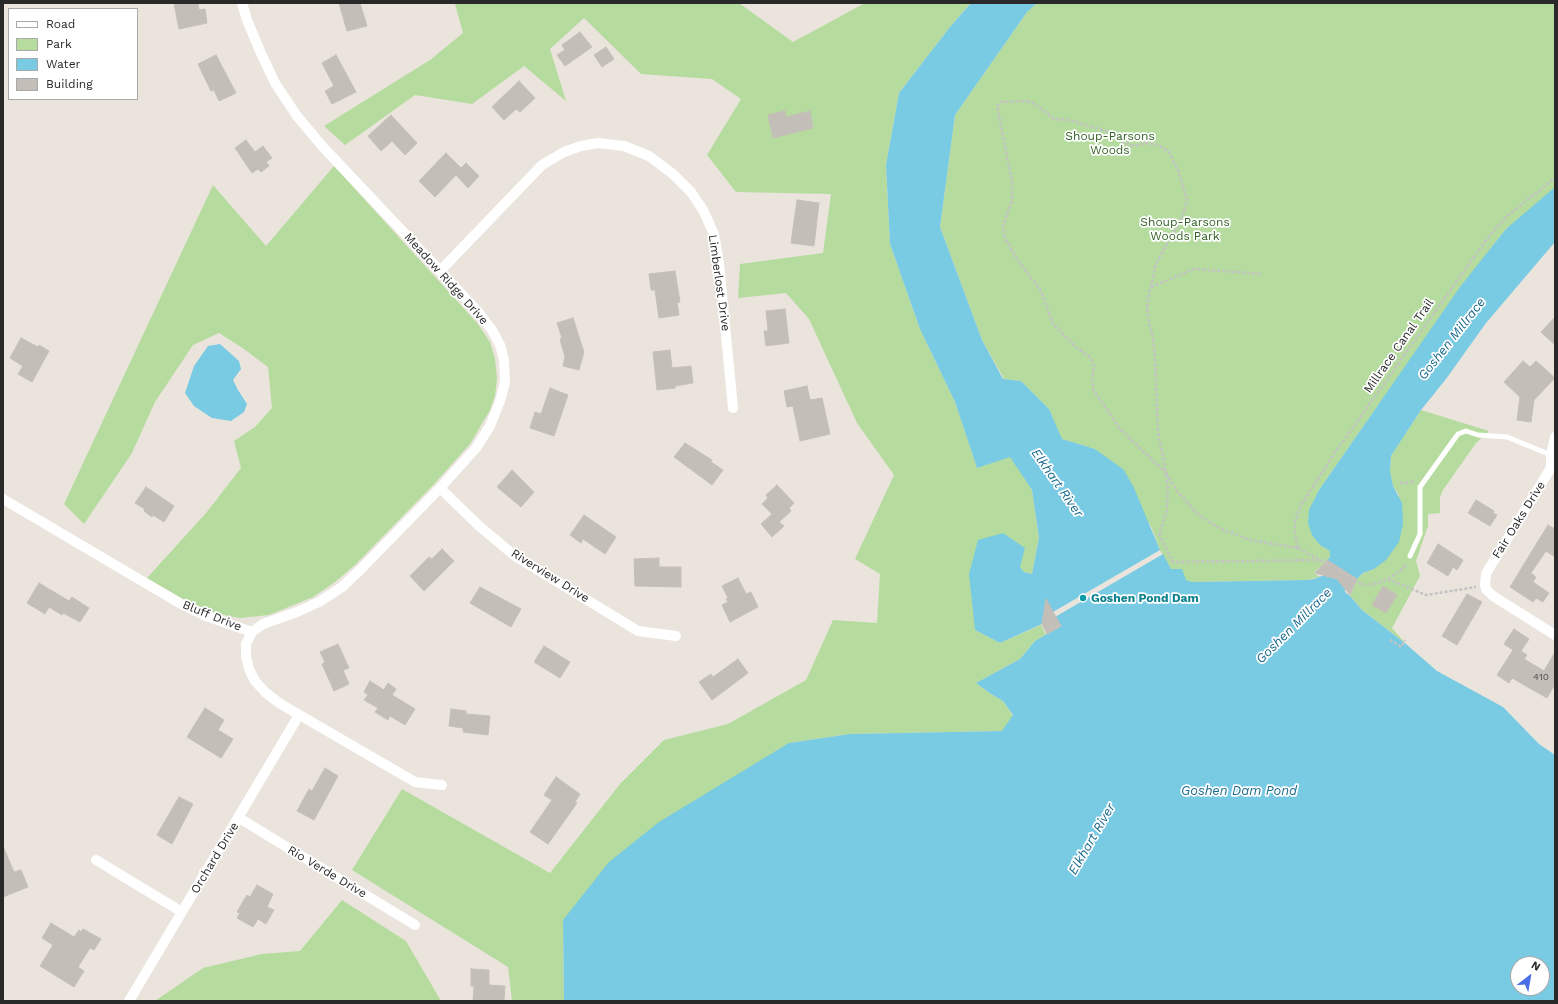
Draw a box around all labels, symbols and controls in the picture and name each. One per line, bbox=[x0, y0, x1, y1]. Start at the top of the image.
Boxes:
legend bbox=[8, 8, 138, 100]
text: Road bbox=[46, 17, 75, 31]
text: Park bbox=[46, 37, 72, 51]
text: Water bbox=[46, 57, 80, 71]
text: Building bbox=[46, 77, 93, 91]
park label: Shoup-Parsons Woods bbox=[1065, 129, 1155, 157]
park label: Shoup-Parsons Woods Park bbox=[1140, 215, 1230, 243]
street label: Meadow Ridge Drive bbox=[401, 230, 491, 328]
street label: Limberlost Drive bbox=[705, 234, 733, 332]
water label: Goshen Millrace bbox=[1415, 295, 1489, 383]
street label: Millrace Canal Trail bbox=[1361, 296, 1437, 396]
water label: Elkhart River bbox=[1028, 446, 1086, 520]
street label: Fair Oaks Drive bbox=[1489, 479, 1549, 561]
street label: Riverview Drive bbox=[508, 546, 592, 606]
water label: Goshen Millrace bbox=[1253, 585, 1335, 667]
place label: Goshen Pond Dam bbox=[1091, 591, 1199, 605]
marker: Goshen Pond Dam bbox=[1078, 593, 1088, 603]
street label: Bluff Drive bbox=[180, 598, 244, 634]
house number: 410 bbox=[1533, 671, 1549, 683]
water label: Goshen Dam Pond bbox=[1181, 783, 1297, 799]
water label: Elkhart River bbox=[1065, 801, 1119, 877]
street label: Orchard Drive bbox=[188, 820, 242, 896]
street label: Rio Verde Drive bbox=[285, 843, 369, 901]
north arrow bbox=[1510, 956, 1550, 996]
text: N bbox=[1529, 958, 1543, 974]

